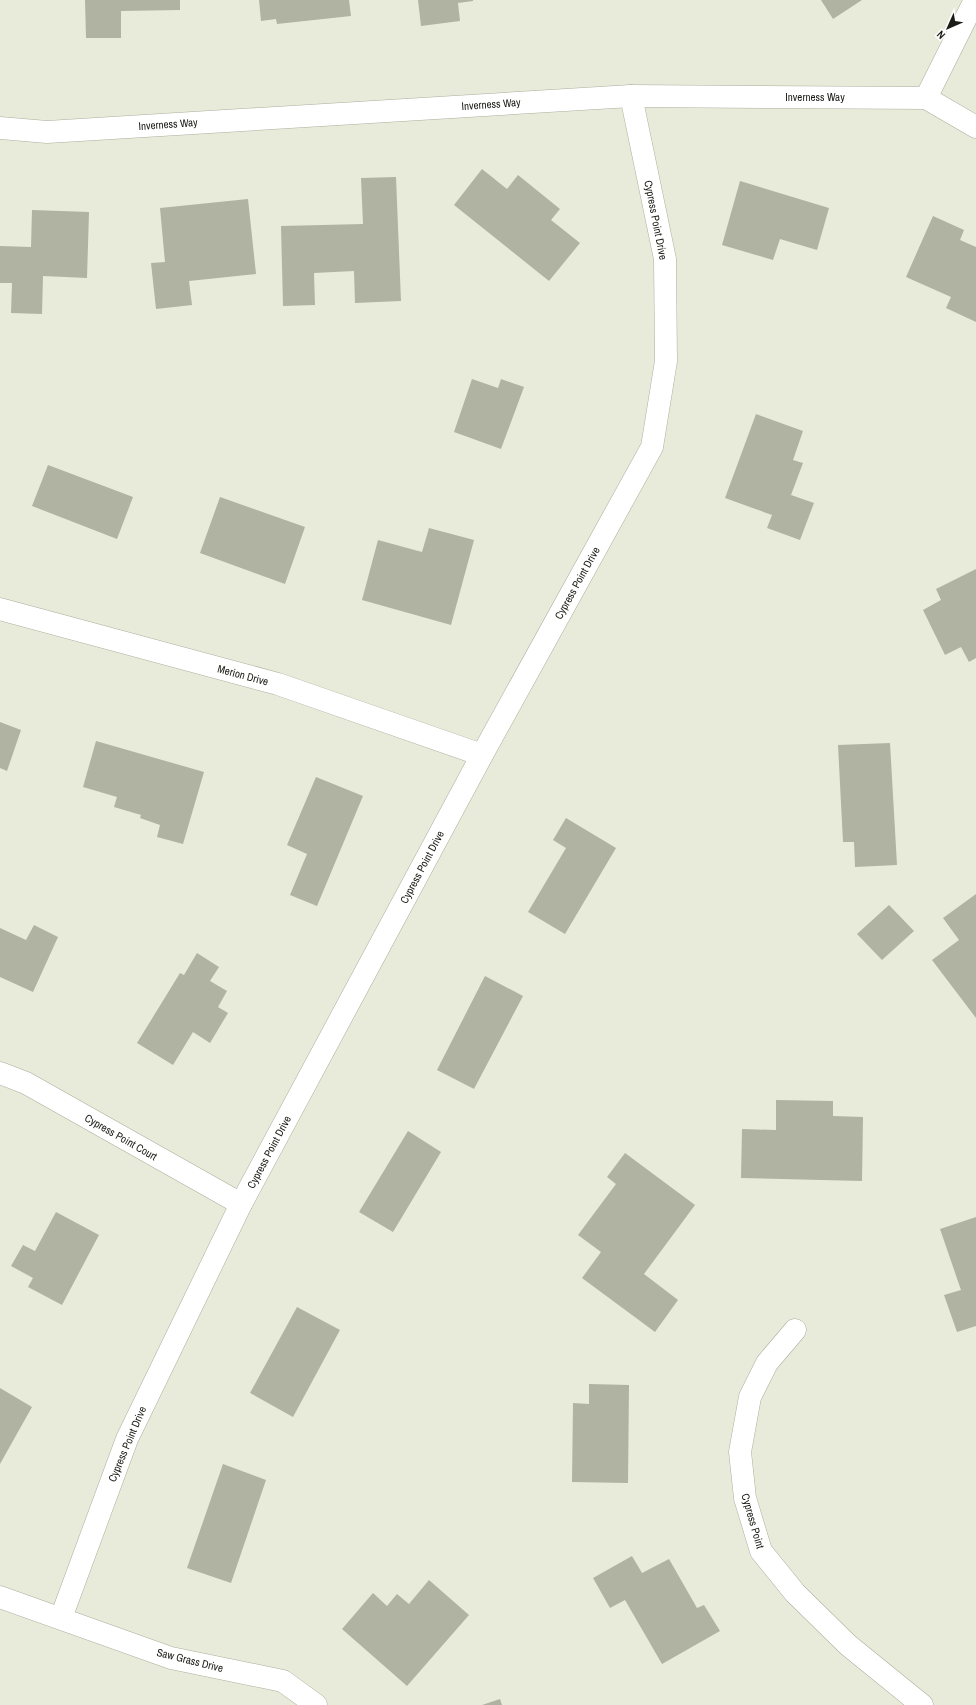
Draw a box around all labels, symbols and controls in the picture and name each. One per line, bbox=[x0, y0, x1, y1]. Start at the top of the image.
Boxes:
north arrow bbox=[928, 8, 968, 48]
text: N bbox=[934, 28, 948, 42]
street label: Inverness Way bbox=[785, 90, 845, 104]
street label: Inverness Way bbox=[461, 95, 522, 113]
street label: Inverness Way bbox=[138, 115, 199, 133]
street label: Cypress Point Drive bbox=[641, 179, 671, 261]
street label: Cypress Point Drive bbox=[551, 544, 603, 622]
street label: Merion Drive bbox=[216, 661, 270, 689]
street label: Cypress Point Drive bbox=[397, 828, 447, 906]
street label: Cypress Point Court bbox=[82, 1111, 160, 1164]
street label: Cypress Point Drive bbox=[244, 1113, 294, 1191]
street label: Cypress Point Drive bbox=[105, 1404, 149, 1484]
street label: Cypress Point bbox=[738, 1492, 768, 1551]
street label: Saw Grass Drive bbox=[155, 1645, 225, 1675]

